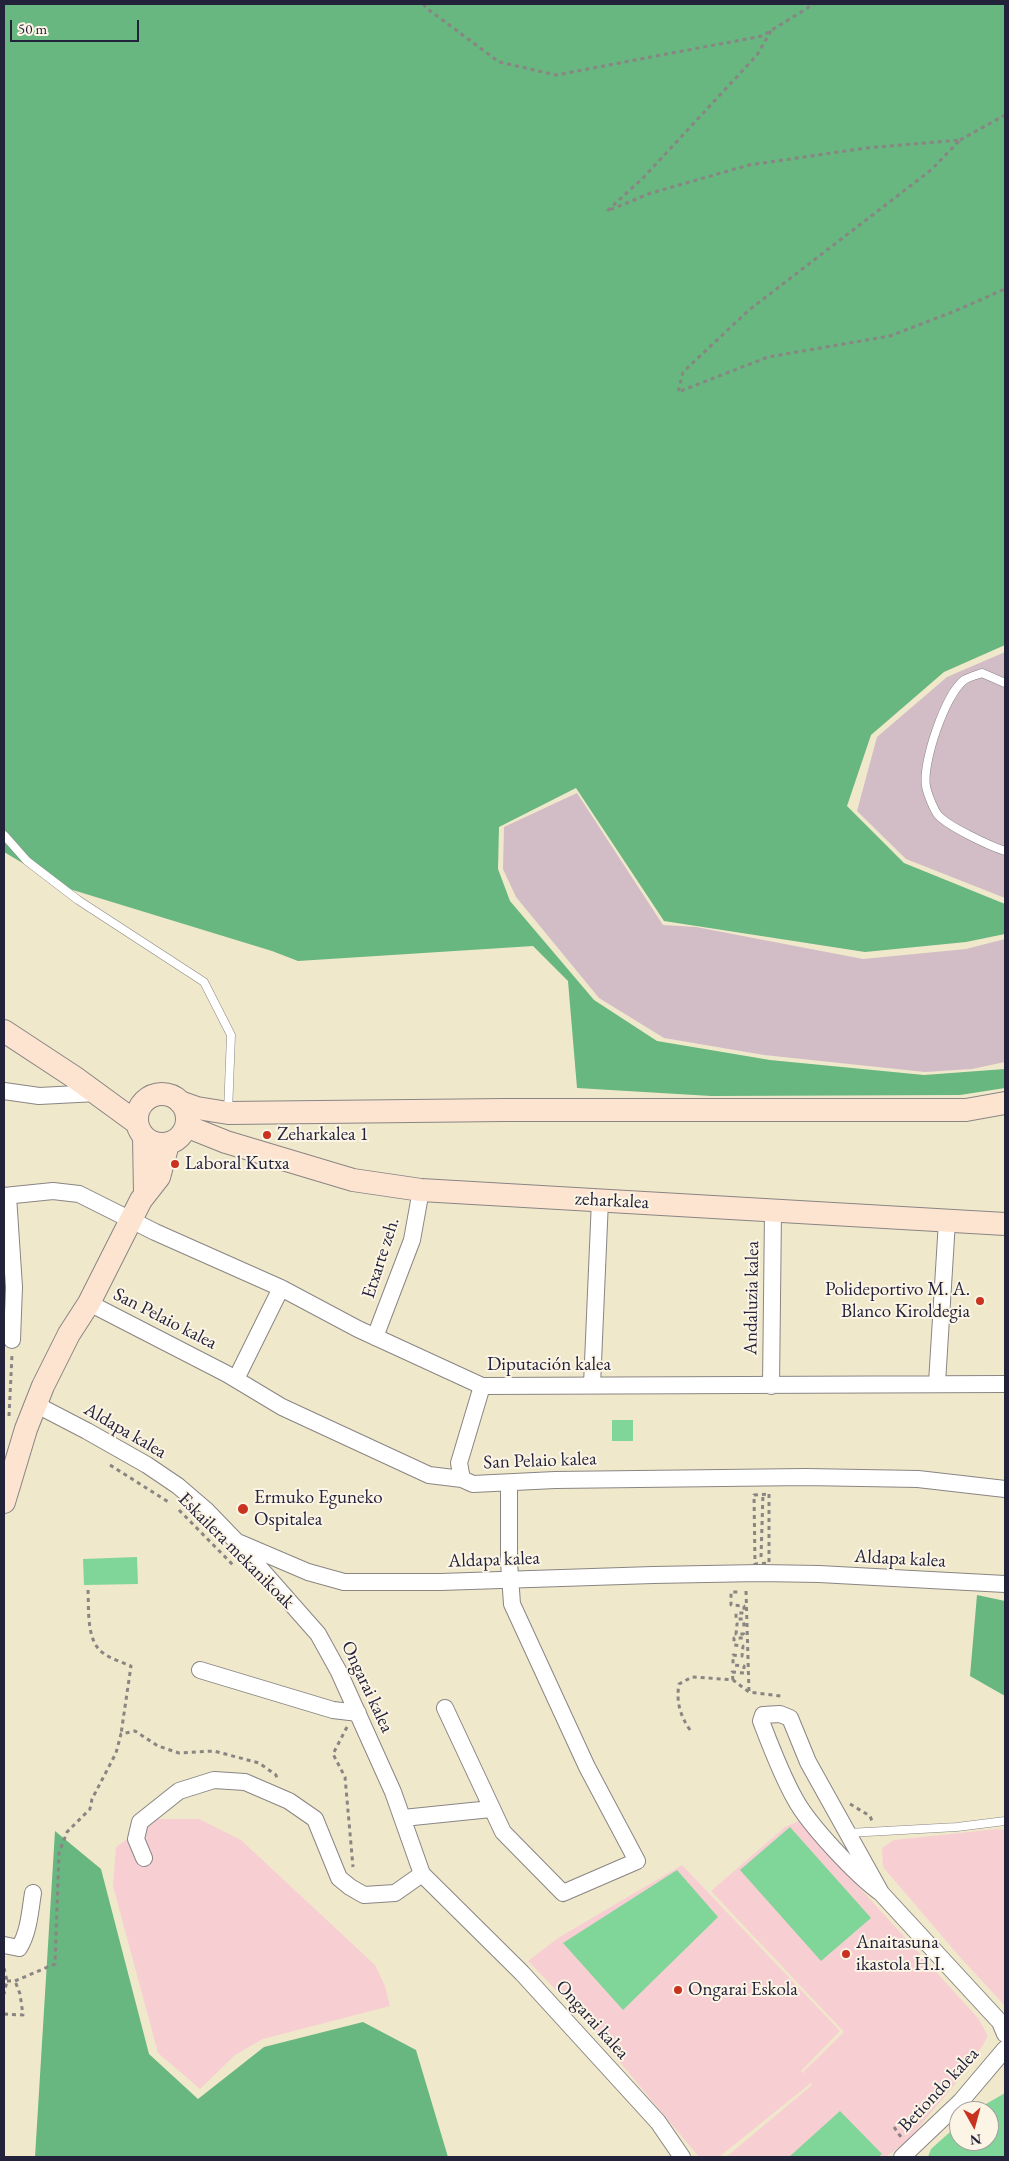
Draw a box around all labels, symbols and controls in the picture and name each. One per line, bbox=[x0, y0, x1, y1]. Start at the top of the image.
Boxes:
scale bar bbox=[12, 10, 141, 42]
text: 50 m bbox=[18, 19, 47, 38]
place label: Zeharkalea 1 bbox=[277, 1124, 369, 1146]
marker: Zeharkalea 1 bbox=[261, 1129, 273, 1141]
place label: Laboral Kutxa bbox=[185, 1153, 290, 1175]
marker: Laboral Kutxa bbox=[169, 1158, 181, 1170]
street label: zeharkalea bbox=[574, 1188, 650, 1214]
street label: Etxarte zeh. bbox=[357, 1215, 405, 1301]
street label: Andaluzia kalea bbox=[740, 1241, 764, 1355]
place label: Polideportivo M. A. Blanco Kiroldegia bbox=[825, 1279, 970, 1323]
street label: San Pelaio kalea bbox=[109, 1283, 221, 1355]
marker: Polideportivo M. A. Blanco Kiroldegia bbox=[974, 1295, 986, 1307]
street label: Diputación kalea bbox=[487, 1354, 611, 1376]
street label: Aldapa kalea bbox=[80, 1398, 170, 1464]
street label: San Pelaio kalea bbox=[483, 1448, 597, 1474]
place label: Ermuko Eguneko Ospitalea bbox=[254, 1487, 383, 1531]
street label: Eskailera mekanikoak bbox=[173, 1488, 299, 1614]
marker: Ermuko Eguneko Ospitalea bbox=[236, 1502, 250, 1516]
street label: Aldapa kalea bbox=[854, 1545, 946, 1573]
street label: Aldapa kalea bbox=[448, 1547, 540, 1573]
street label: Ongarai kalea bbox=[336, 1637, 398, 1737]
place label: Anaitasuna ikastola H.I. bbox=[856, 1932, 945, 1976]
marker: Anaitasuna ikastola H.I. bbox=[840, 1948, 852, 1960]
street label: Ongarai kalea bbox=[550, 1976, 634, 2064]
place label: Ongarai Eskola bbox=[688, 1979, 798, 2001]
marker: Ongarai Eskola bbox=[672, 1984, 684, 1996]
street label: Betiondo kalea bbox=[894, 2043, 984, 2137]
north arrow bbox=[949, 2101, 999, 2151]
text: N bbox=[969, 2130, 982, 2150]

